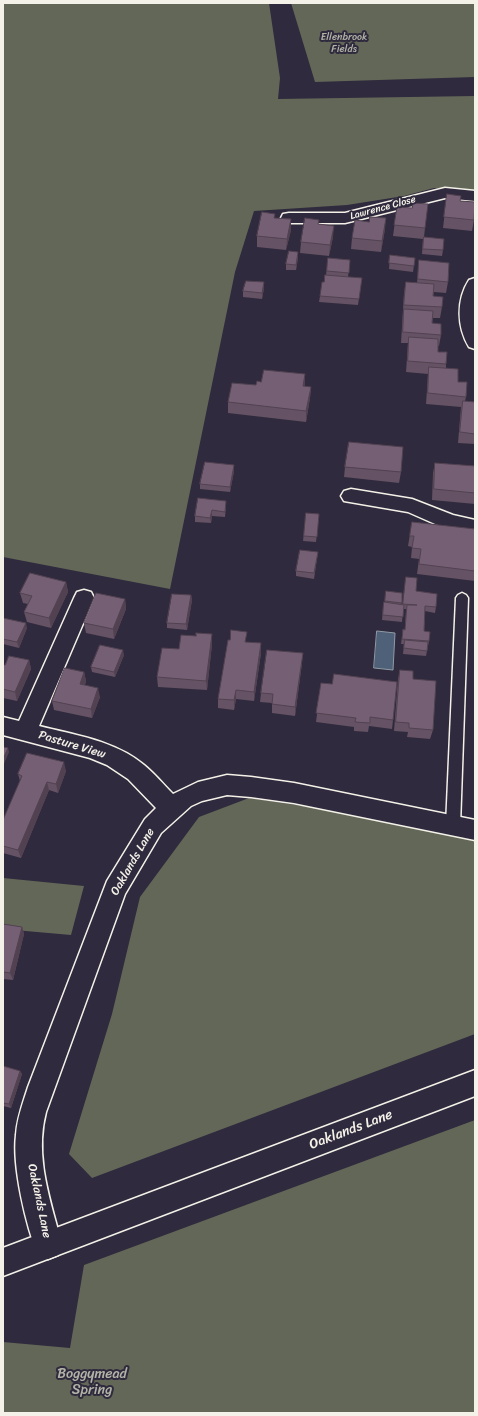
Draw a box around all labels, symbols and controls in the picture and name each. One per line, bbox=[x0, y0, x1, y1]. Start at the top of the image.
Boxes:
park label: Ellenbrook Fields bbox=[321, 31, 367, 54]
street label: Lawrence Close bbox=[349, 193, 417, 223]
street label: Pasture View bbox=[37, 728, 107, 762]
street label: Oaklands Lane bbox=[108, 826, 158, 898]
street label: Oaklands Lane bbox=[307, 1106, 395, 1154]
street label: Oaklands Lane bbox=[24, 1163, 54, 1239]
park label: Boggymead Spring bbox=[57, 1366, 127, 1398]

